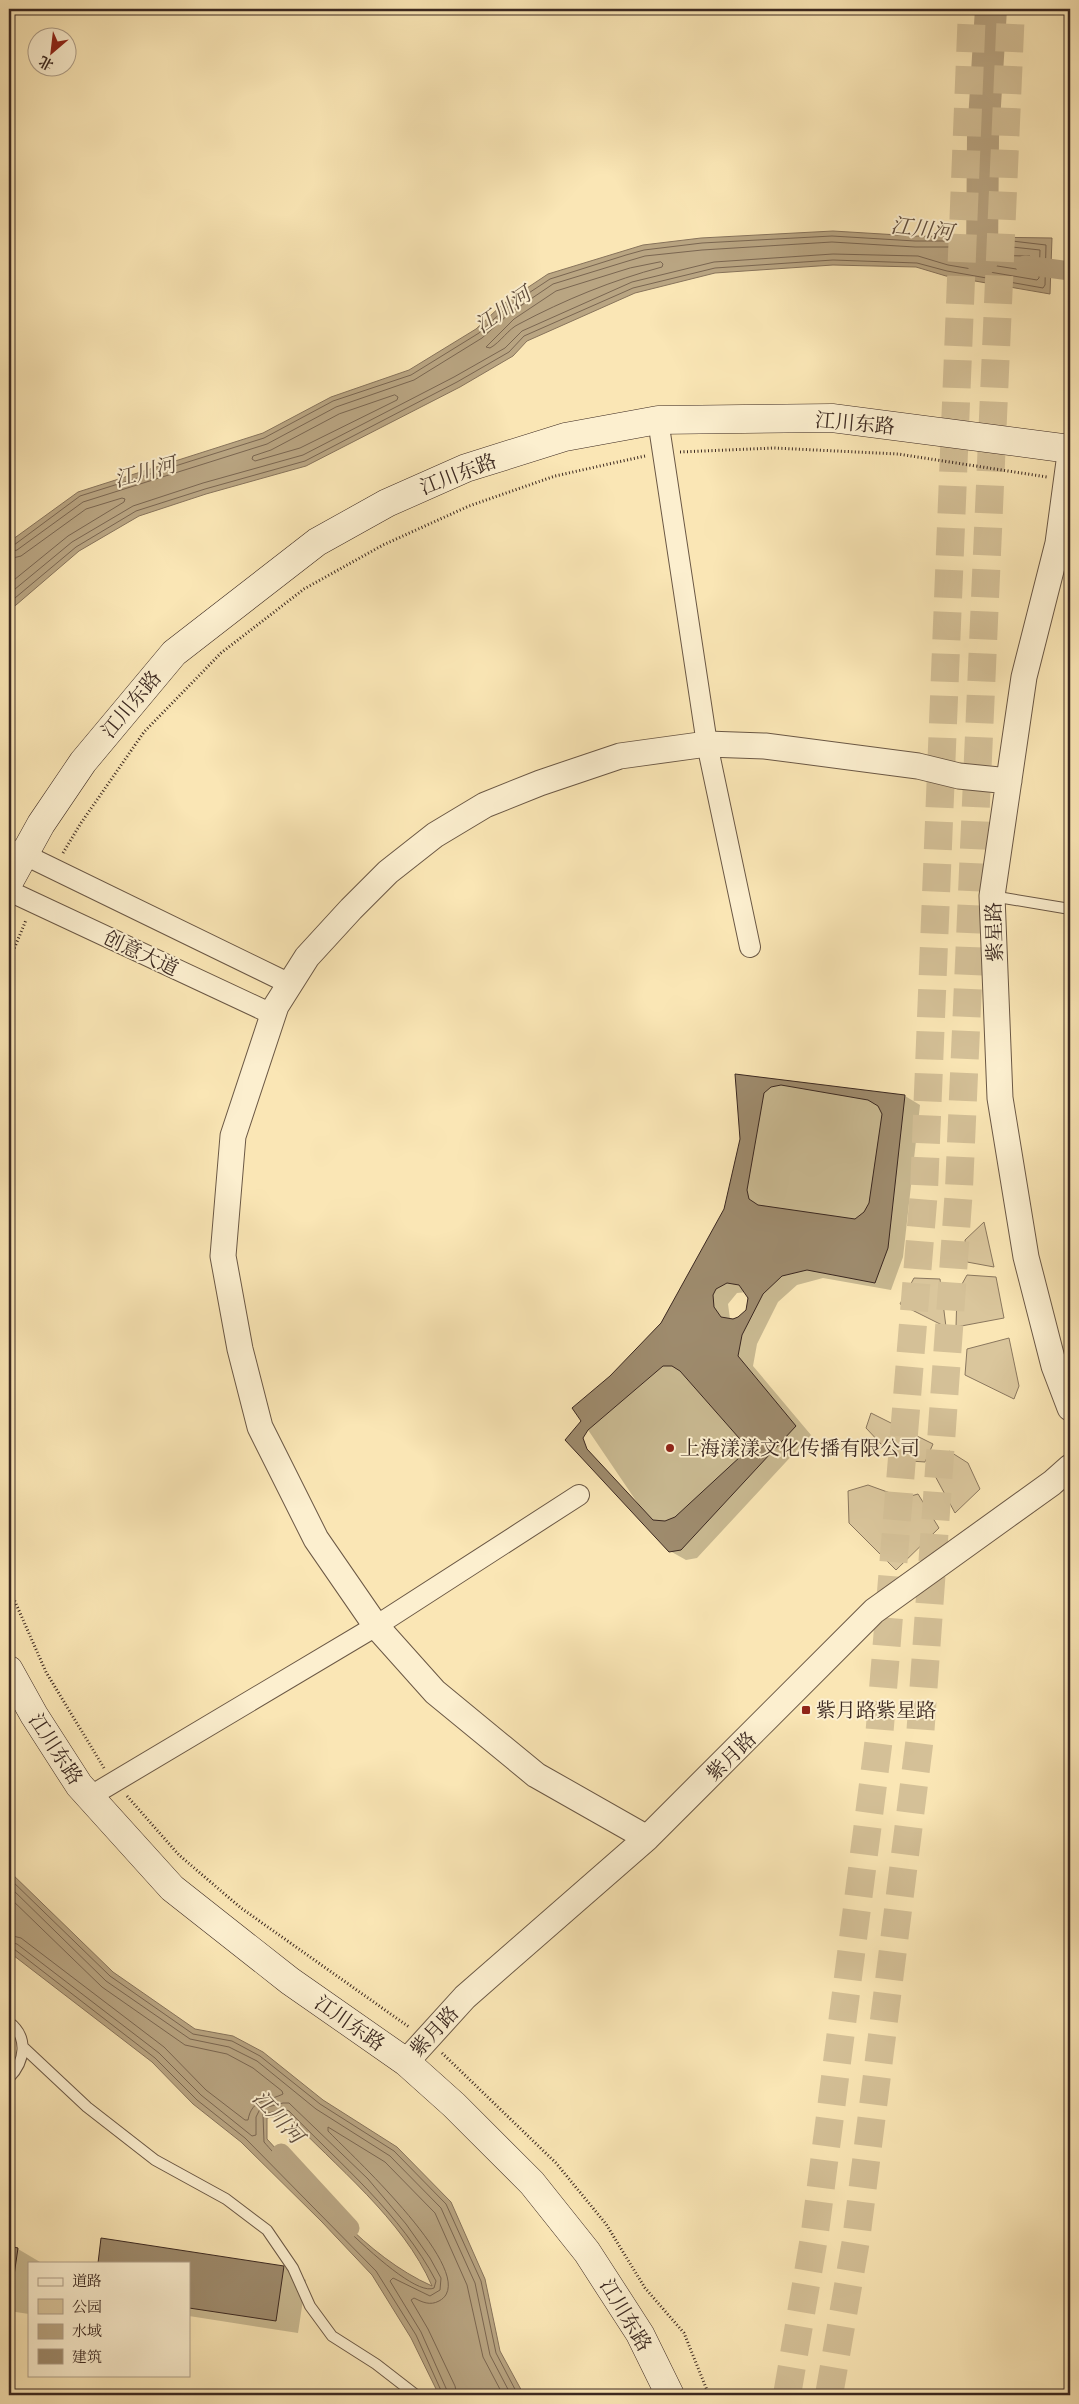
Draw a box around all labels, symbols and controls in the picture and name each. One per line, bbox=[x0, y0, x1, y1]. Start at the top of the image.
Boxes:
north arrow bbox=[28, 28, 78, 78]
text: 北 bbox=[35, 51, 57, 75]
water label: 江川河 bbox=[889, 211, 959, 247]
water label: 江川河 bbox=[469, 278, 540, 340]
street label: 江川东路 bbox=[814, 407, 896, 440]
street label: 江川东路 bbox=[416, 448, 500, 501]
water label: 江川河 bbox=[111, 449, 183, 494]
street label: 江川东路 bbox=[95, 665, 167, 744]
street label: 紫星路 bbox=[980, 902, 1009, 962]
street label: 创意大道 bbox=[99, 924, 183, 983]
place label: 上海漾漾文化传播有限公司 bbox=[680, 1435, 920, 1462]
marker: 上海漾漾文化传播有限公司 bbox=[664, 1442, 676, 1454]
place label: 紫月路紫星路 bbox=[816, 1697, 936, 1724]
marker: 紫月路紫星路 bbox=[800, 1704, 812, 1716]
street label: 江川东路 bbox=[22, 1708, 89, 1790]
street label: 紫月路 bbox=[700, 1726, 762, 1787]
street label: 江川东路 bbox=[309, 1989, 390, 2057]
street label: 紫月路 bbox=[404, 2000, 465, 2062]
water label: 江川河 bbox=[246, 2084, 312, 2153]
legend bbox=[28, 2262, 190, 2376]
text: 道路 bbox=[72, 2271, 102, 2291]
street label: 江川东路 bbox=[593, 2274, 658, 2356]
text: 公园 bbox=[72, 2297, 102, 2317]
text: 水域 bbox=[72, 2321, 102, 2341]
text: 建筑 bbox=[72, 2347, 102, 2367]

